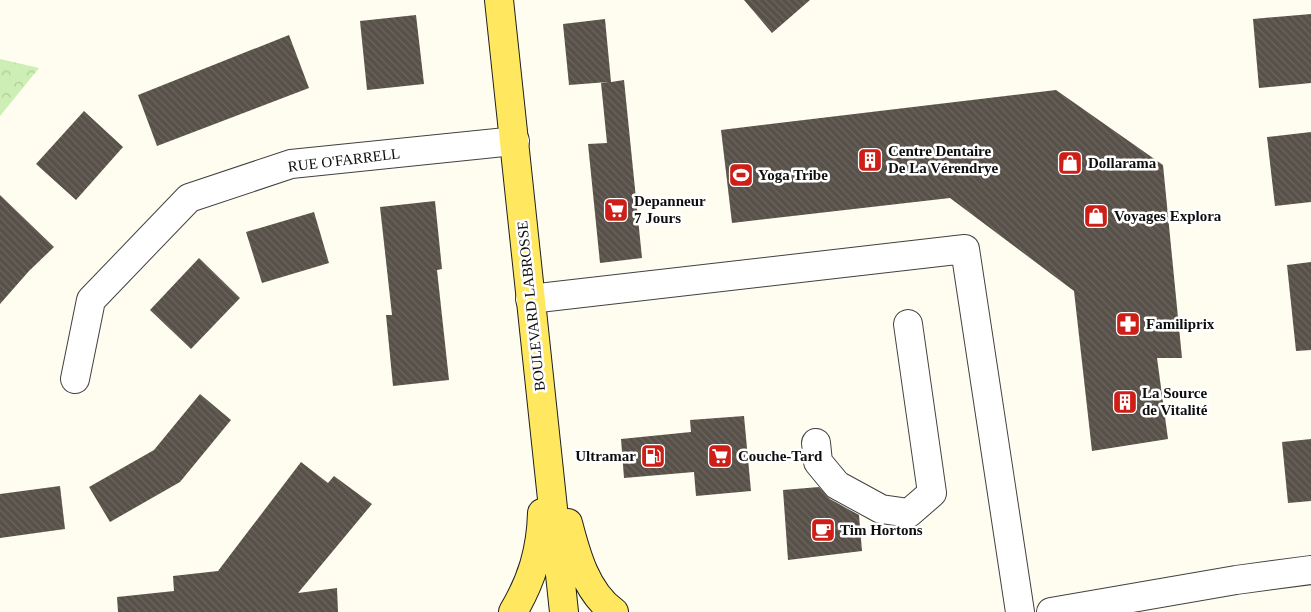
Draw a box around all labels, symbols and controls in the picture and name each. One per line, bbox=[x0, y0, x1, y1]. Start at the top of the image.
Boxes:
place label: Centre Dentaire De La Vérendrye bbox=[888, 143, 999, 176]
street label: RUE O'FARRELL bbox=[287, 145, 401, 175]
building icon: Centre Dentaire De La Vérendrye bbox=[857, 147, 883, 173]
shop icon: Dollarama bbox=[1057, 150, 1083, 176]
place label: Dollarama bbox=[1088, 155, 1157, 171]
sports icon: Yoga Tribe bbox=[728, 162, 754, 188]
place label: Yoga Tribe bbox=[758, 167, 828, 183]
place label: Depanneur 7 Jours bbox=[634, 193, 706, 226]
supermarket icon: Depanneur 7 Jours bbox=[603, 197, 629, 223]
shop icon: Voyages Explora bbox=[1083, 203, 1109, 229]
place label: Voyages Explora bbox=[1114, 208, 1222, 224]
street label: BOULEVARD LABROSSE bbox=[514, 220, 548, 392]
pharmacy icon: Familiprix bbox=[1115, 311, 1141, 337]
place label: Familiprix bbox=[1146, 316, 1215, 332]
place label: La Source de Vitalité bbox=[1142, 385, 1208, 418]
building icon: La Source de Vitalité bbox=[1112, 389, 1138, 415]
fuel station icon: Ultramar bbox=[640, 443, 666, 469]
supermarket icon: Couche-Tard bbox=[707, 443, 733, 469]
place label: Ultramar bbox=[575, 448, 636, 464]
place label: Couche-Tard bbox=[738, 448, 823, 464]
cafe icon: Tim Hortons bbox=[810, 517, 836, 543]
place label: Tim Hortons bbox=[840, 522, 923, 538]

